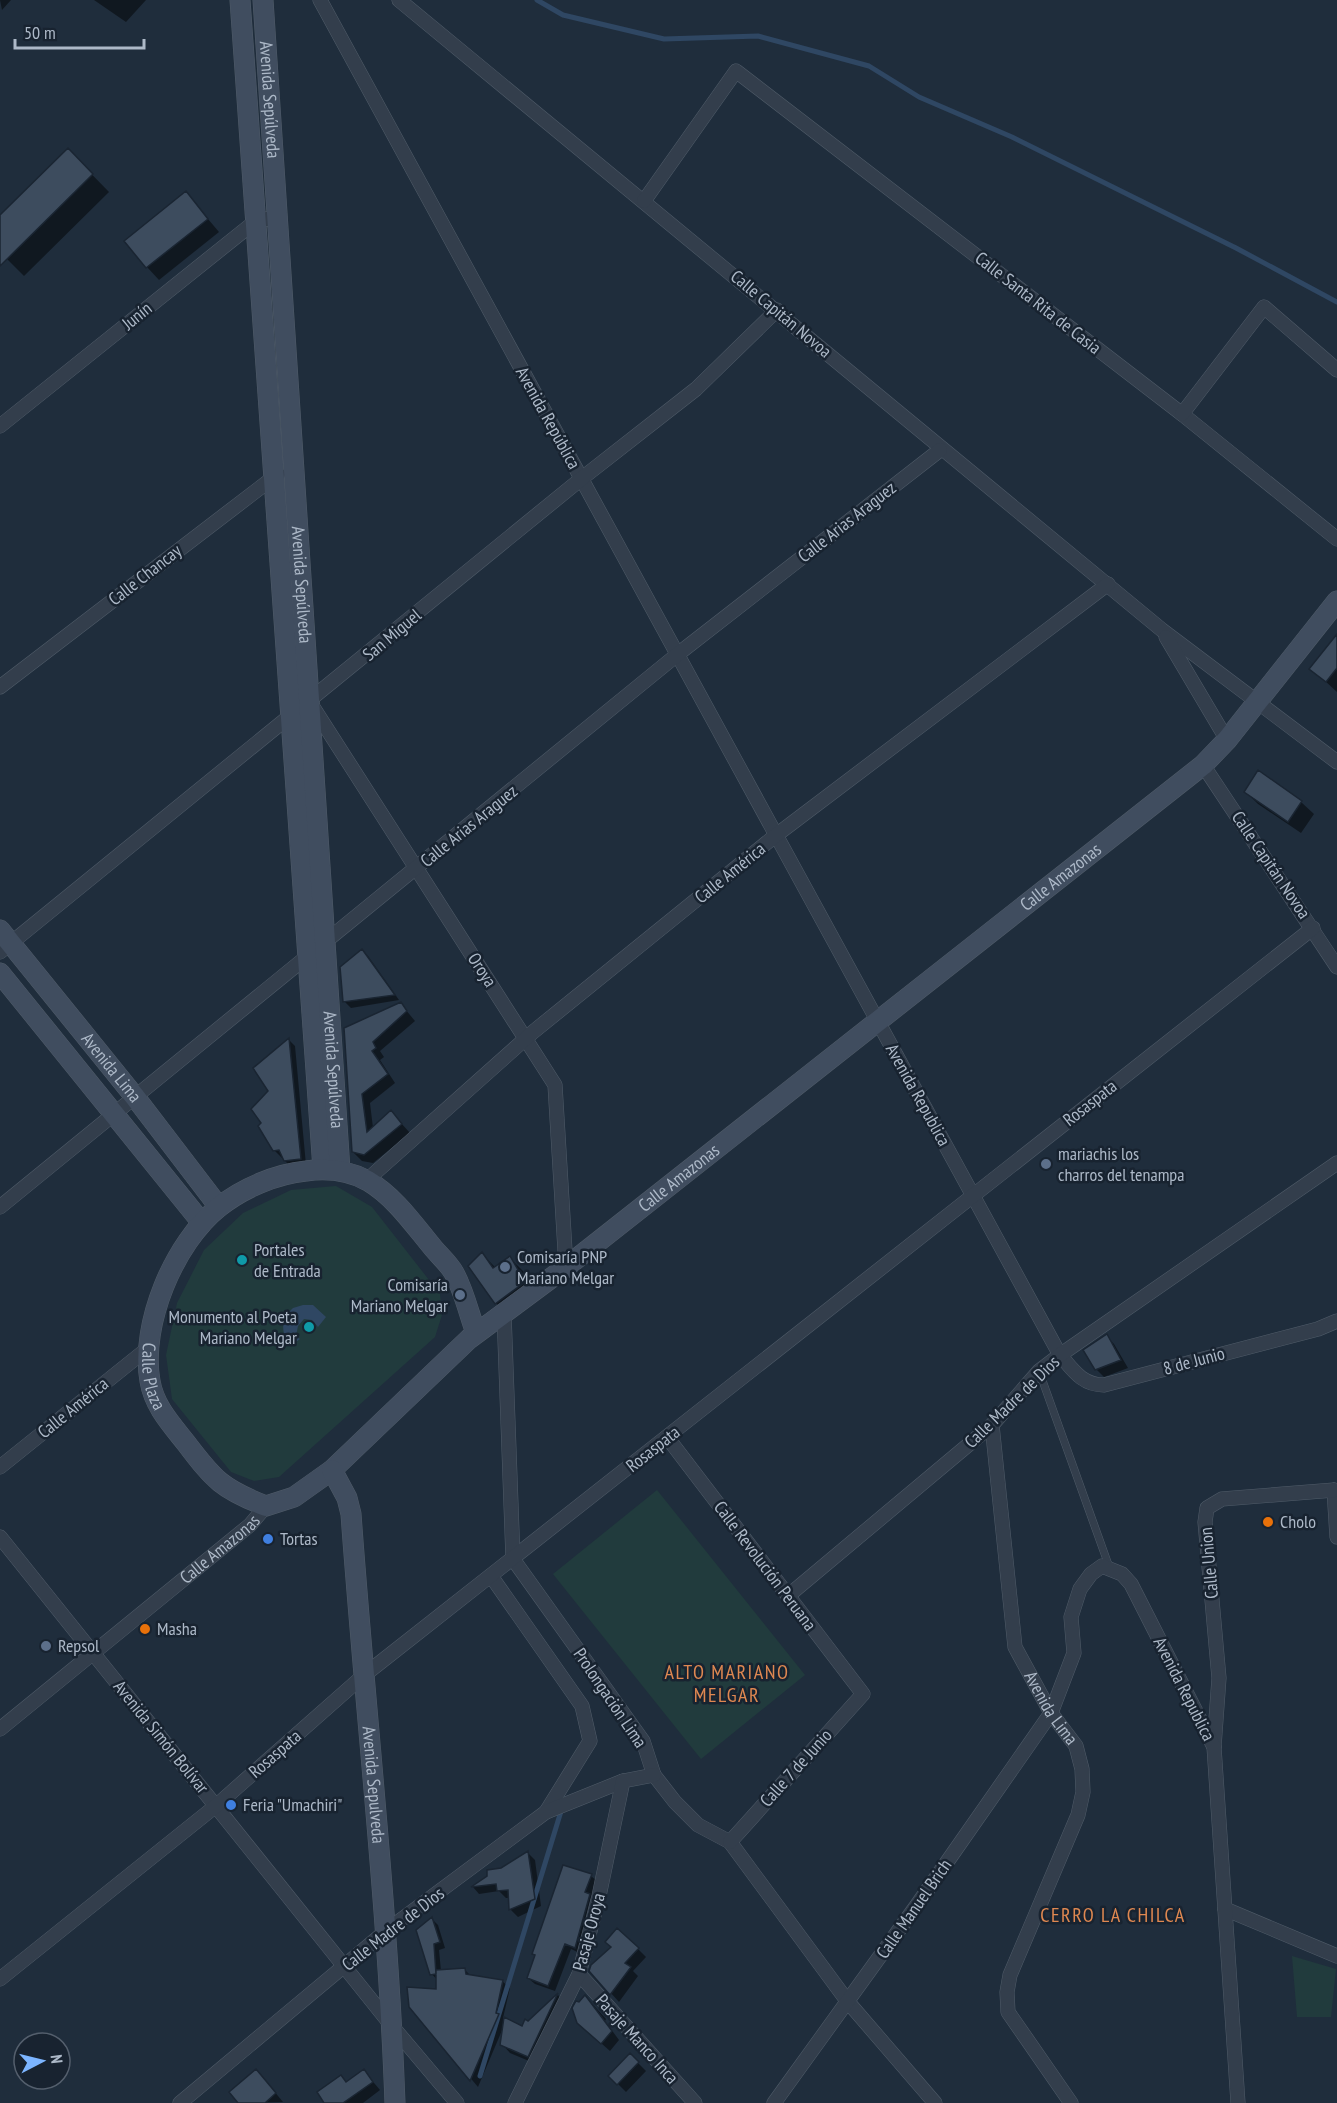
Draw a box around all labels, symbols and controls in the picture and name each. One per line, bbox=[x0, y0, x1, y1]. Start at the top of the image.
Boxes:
scale bar bbox=[15, 12, 144, 50]
text: 50 m bbox=[24, 21, 56, 44]
street label: Avenida Sepúlveda bbox=[255, 40, 285, 159]
street label: Calle Santa Rita de Casia bbox=[971, 246, 1106, 359]
street label: Calle Capitán Novoa bbox=[726, 265, 837, 363]
street label: Junín bbox=[116, 297, 156, 335]
street label: Avenida República bbox=[511, 363, 586, 473]
street label: Calle Arias Araguez bbox=[793, 476, 900, 567]
street label: Avenida Sepúlveda bbox=[287, 525, 317, 644]
street label: Calle Chancay bbox=[104, 539, 186, 610]
street label: San Miguel bbox=[358, 603, 426, 666]
street label: Calle Arias Araguez bbox=[415, 779, 522, 872]
street label: Calle Capitán Novoa bbox=[1227, 807, 1316, 923]
street label: Calle América bbox=[690, 837, 770, 908]
street label: Calle Amazonas bbox=[1015, 838, 1106, 916]
street label: Oroya bbox=[463, 948, 502, 991]
street label: Avenida Sepúlveda bbox=[319, 1010, 349, 1129]
street label: Avenida Lima bbox=[77, 1028, 147, 1107]
street label: Avenida Republica bbox=[881, 1040, 956, 1150]
street label: Rosaspata bbox=[1058, 1074, 1121, 1131]
street label: Calle Amazonas bbox=[633, 1138, 724, 1217]
place label: mariachis los charros del tenampa bbox=[1058, 1142, 1184, 1186]
marker: mariachis los charros del tenampa bbox=[1039, 1157, 1053, 1171]
place label: Portales de Entrada bbox=[254, 1238, 321, 1282]
place label: Comisaría PNP Mariano Melgar bbox=[517, 1245, 614, 1289]
marker: Portales de Entrada bbox=[235, 1253, 249, 1267]
marker: Comisaría PNP Mariano Melgar bbox=[498, 1260, 512, 1274]
place label: Comisaría Mariano Melgar bbox=[351, 1273, 448, 1317]
marker: Comisaría Mariano Melgar bbox=[453, 1288, 467, 1302]
place label: Monumento al Poeta Mariano Melgar bbox=[168, 1305, 297, 1349]
marker: Monumento al Poeta Mariano Melgar bbox=[302, 1320, 316, 1334]
street label: 8 de Junio bbox=[1161, 1341, 1227, 1380]
street label: Calle Plaza bbox=[137, 1342, 171, 1414]
street label: Calle Madre de Dios bbox=[959, 1350, 1064, 1453]
street label: Calle América bbox=[33, 1372, 113, 1443]
street label: Rosaspata bbox=[621, 1420, 684, 1477]
street label: Calle Revolución Peruana bbox=[709, 1496, 822, 1635]
street label: Calle Amazonas bbox=[175, 1510, 265, 1589]
place label: Cholo bbox=[1280, 1510, 1316, 1533]
marker: Cholo bbox=[1261, 1515, 1275, 1529]
street label: Calle Union bbox=[1194, 1526, 1223, 1600]
place label: Tortas bbox=[280, 1527, 318, 1550]
marker: Tortas bbox=[261, 1532, 275, 1546]
place label: Masha bbox=[157, 1617, 197, 1640]
marker: Masha bbox=[138, 1622, 152, 1636]
street label: Avenida Republica bbox=[1148, 1633, 1220, 1745]
place label: Repsol bbox=[58, 1634, 100, 1657]
marker: Repsol bbox=[39, 1639, 53, 1653]
street label: Prolongación Lima bbox=[569, 1643, 652, 1752]
district label: ALTO MARIANO MELGAR bbox=[665, 1659, 789, 1708]
street label: Avenida Lima bbox=[1019, 1667, 1083, 1749]
street label: Avenida Simón Bolívar bbox=[109, 1675, 214, 1798]
street label: Calle 7 de Junio bbox=[755, 1724, 837, 1811]
street label: Rosaspata bbox=[244, 1725, 306, 1783]
street label: Avenida Sepulveda bbox=[358, 1725, 391, 1844]
place label: Feria "Umachiri" bbox=[243, 1793, 342, 1816]
marker: Feria "Umachiri" bbox=[224, 1798, 238, 1812]
street label: Calle Manuel Brich bbox=[871, 1854, 956, 1963]
street label: Calle Madre de Dios bbox=[337, 1881, 449, 1976]
street label: Pasaje Oroya bbox=[567, 1890, 610, 1973]
district label: CERRO LA CHILCA bbox=[1040, 1902, 1186, 1928]
street label: Pasaje Manco Inca bbox=[591, 1989, 684, 2088]
north arrow bbox=[12, 2031, 72, 2091]
text: N bbox=[46, 2054, 67, 2065]

